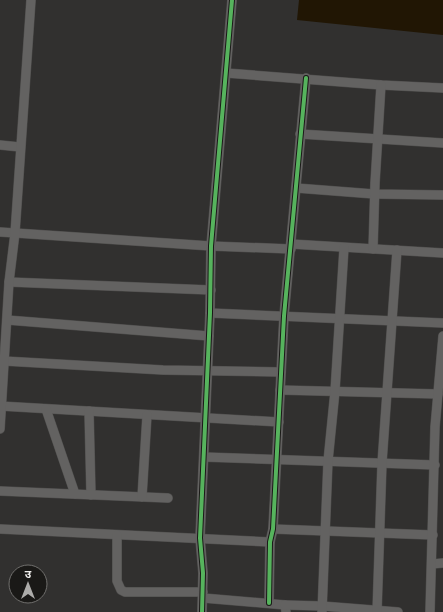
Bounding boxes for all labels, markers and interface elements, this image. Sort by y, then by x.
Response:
north arrow [8,564,48,604]
text: उ [25,567,32,582]

